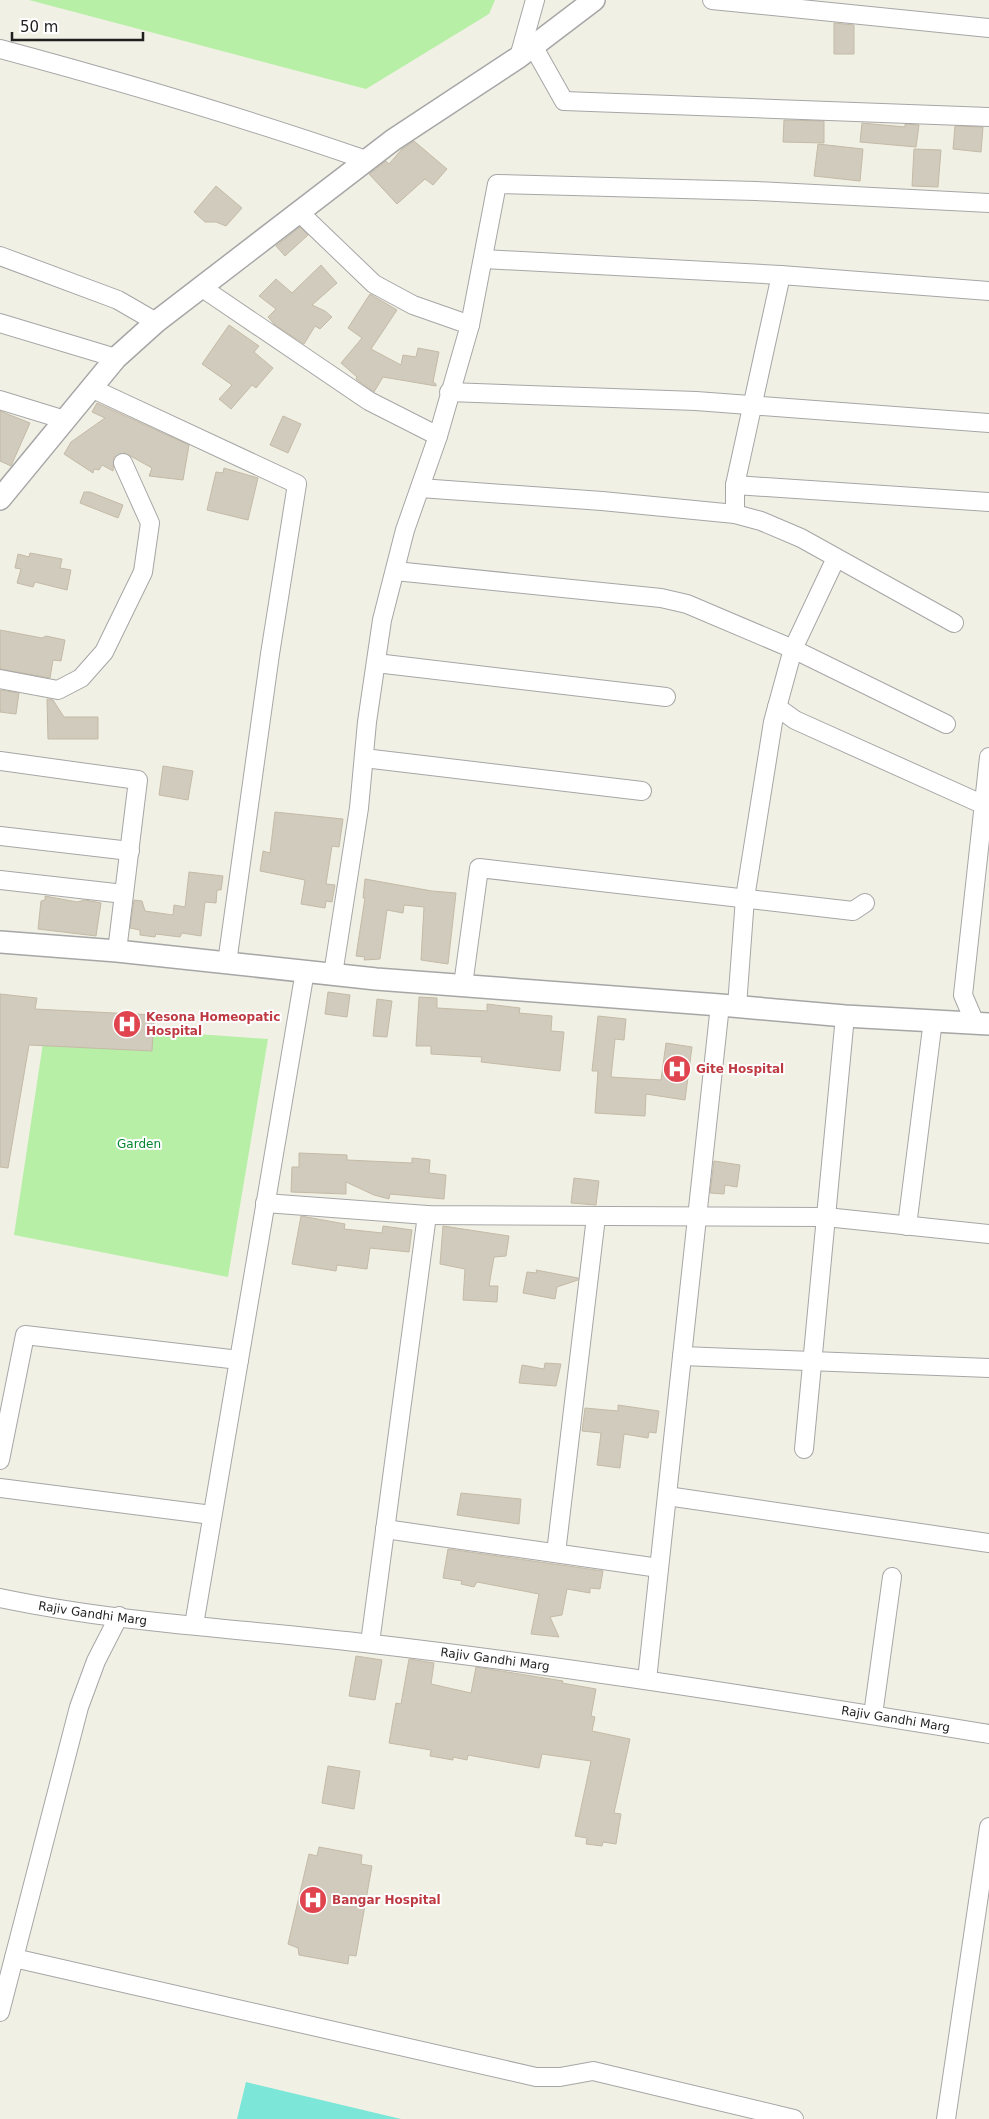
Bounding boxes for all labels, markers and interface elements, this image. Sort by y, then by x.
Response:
scale bar [12,10,144,42]
text: 50 m [20,18,58,36]
hospital icon: Kesona Homeopatic Hospital [112,1009,142,1039]
place label: Kesona Homeopatic Hospital [146,1010,280,1038]
hospital icon: Gite Hospital [662,1054,692,1084]
place label: Gite Hospital [696,1062,784,1076]
park label: Garden [117,1137,161,1151]
street label: Rajiv Gandhi Marg [37,1599,148,1628]
street label: Rajiv Gandhi Marg [440,1645,550,1673]
street label: Rajiv Gandhi Marg [840,1703,951,1735]
hospital icon: Bangar Hospital [298,1885,328,1915]
place label: Bangar Hospital [332,1893,441,1907]

